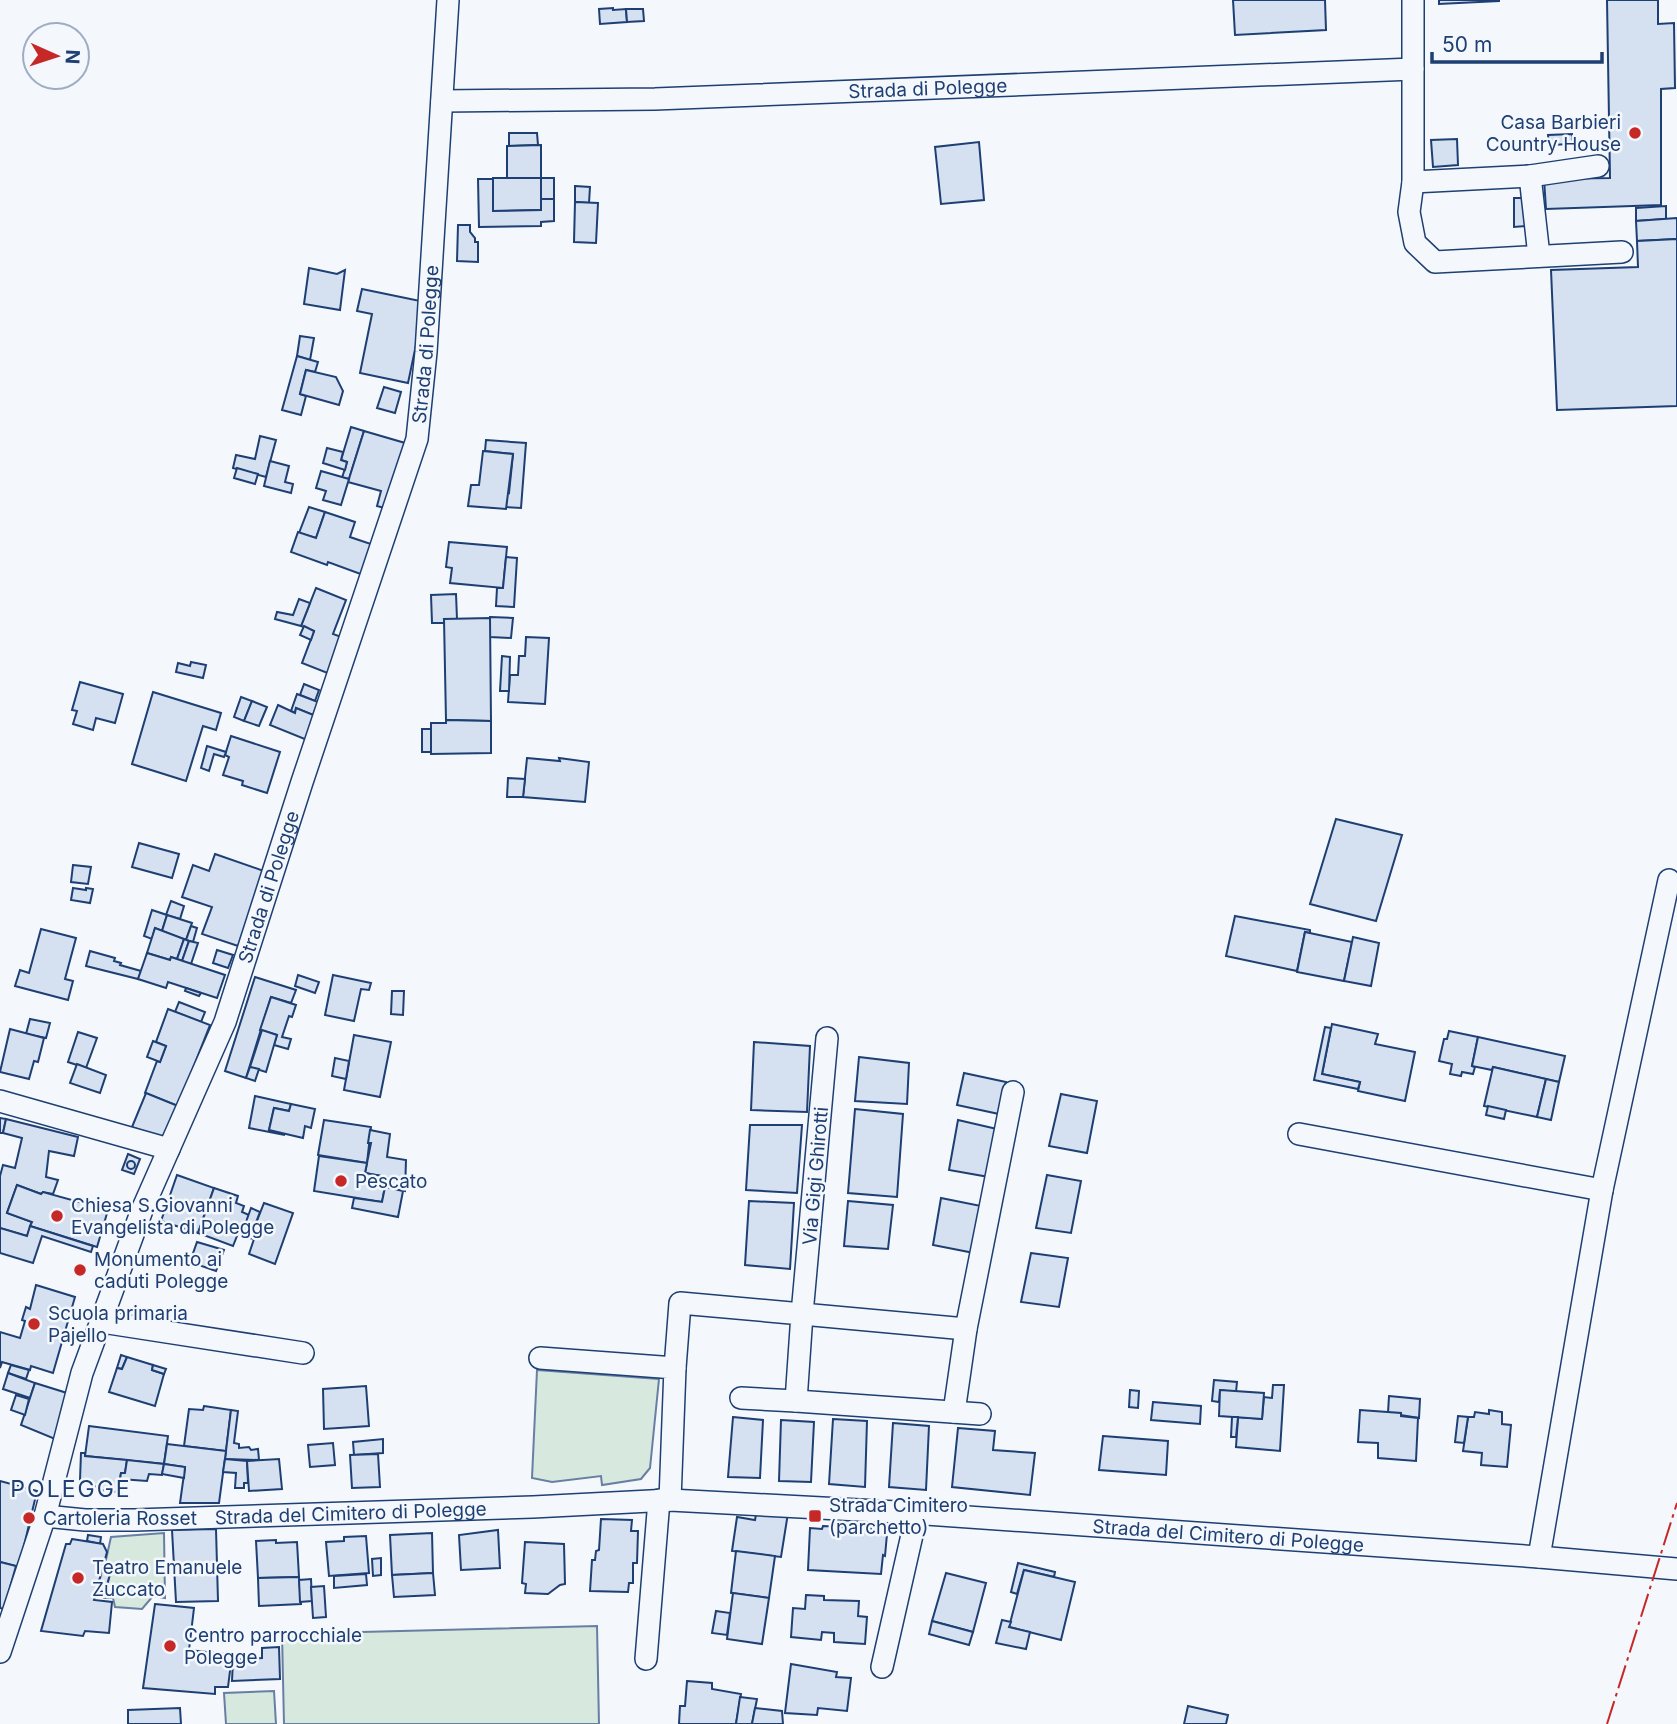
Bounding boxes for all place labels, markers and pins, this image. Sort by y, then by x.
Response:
place label: Casa Barbieri Country House [1486,111,1621,156]
marker: Casa Barbieri Country House [1627,125,1643,141]
place label: Pescato [355,1170,427,1193]
marker: Pescato [333,1173,349,1189]
place label: Chiesa S.Giovanni Evangelista di Polegge [71,1194,274,1239]
marker: Chiesa S.Giovanni Evangelista di Polegge [49,1208,65,1224]
place label: Monumento ai caduti Polegge [94,1248,228,1293]
marker: Monumento ai caduti Polegge [72,1262,88,1278]
place label: Scuola primaria Pajello [48,1302,188,1347]
marker: Scuola primaria Pajello [26,1316,42,1332]
place label: Strada Cimitero (parchetto) [829,1494,968,1539]
place label: Cartoleria Rosset [43,1507,197,1530]
marker: Strada Cimitero (parchetto) [807,1508,823,1524]
marker: Cartoleria Rosset [21,1510,37,1526]
place label: Teatro Emanuele Zuccato [92,1556,242,1601]
marker: Teatro Emanuele Zuccato [70,1570,86,1586]
place label: Centro parrocchiale Polegge [184,1624,362,1669]
marker: Centro parrocchiale Polegge [162,1638,178,1654]

